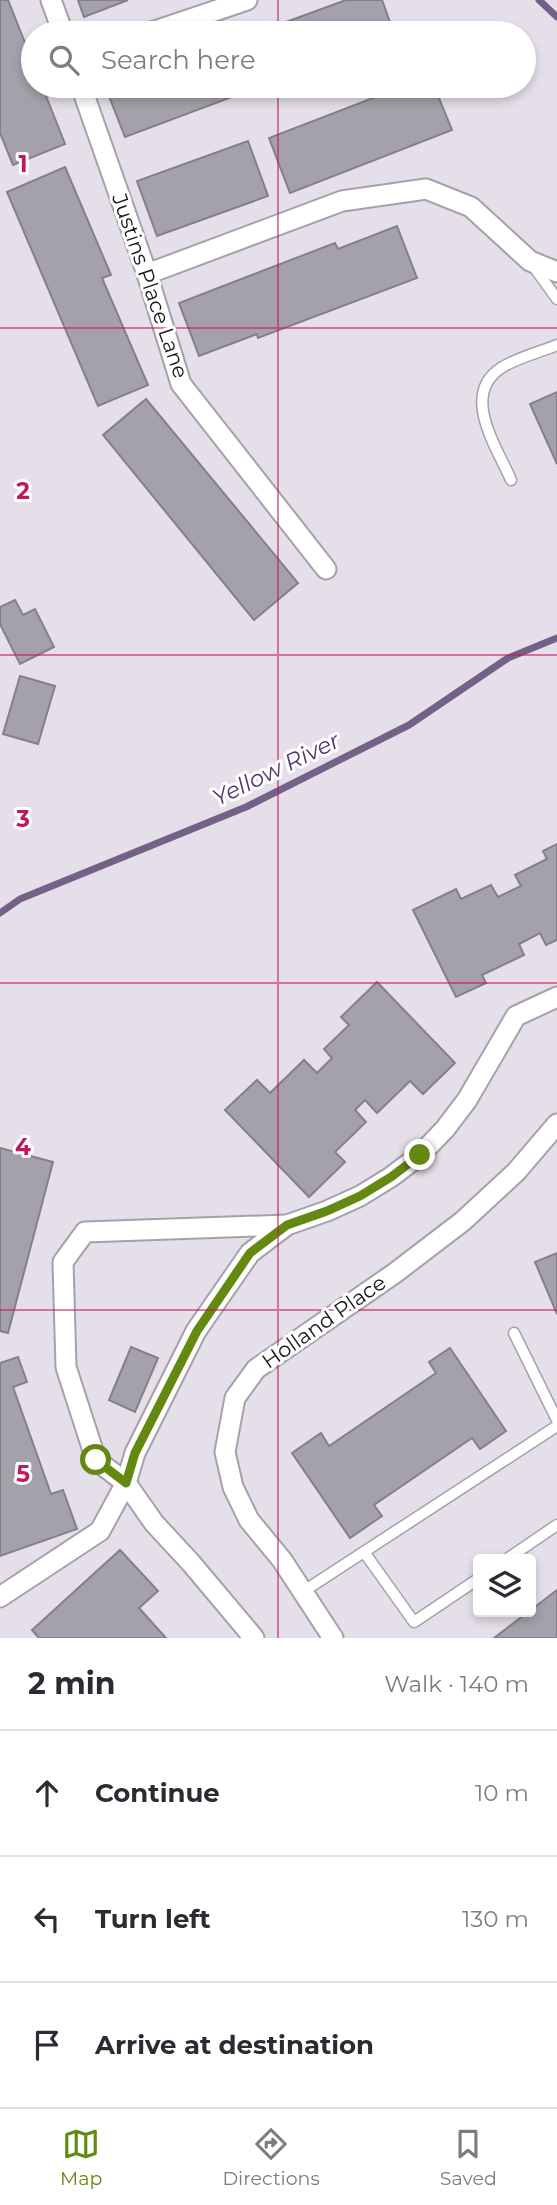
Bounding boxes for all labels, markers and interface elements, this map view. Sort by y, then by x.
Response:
search box [21,21,536,98]
icon: search [45,41,83,79]
text: Search here [101,44,256,76]
text: 1 [18,150,28,178]
street label: Justins Place Lane [107,189,194,381]
text: 2 [16,477,30,505]
water label: Yellow River [208,726,345,812]
text: 3 [15,805,30,833]
text: 4 [15,1133,31,1161]
route end [404,1139,435,1170]
street label: Holland Place [257,1270,390,1374]
route start [80,1444,111,1475]
text: 5 [16,1460,30,1488]
map controls [473,1554,536,1617]
button: layers [473,1554,536,1617]
text: 2 min [28,1665,115,1702]
text: Walk · 140 m [384,1670,529,1698]
icon: ahead [28,1774,66,1812]
text: Continue [95,1777,220,1809]
text: 10 m [475,1779,529,1807]
icon: left [28,1900,66,1938]
text: Turn left [95,1903,211,1935]
text: 130 m [462,1905,529,1933]
icon: arrive [28,2026,66,2064]
text: Arrive at destination [95,2029,374,2061]
tab: Map [60,2125,102,2190]
tab: Directions [222,2125,320,2190]
tab: Saved [440,2125,497,2190]

